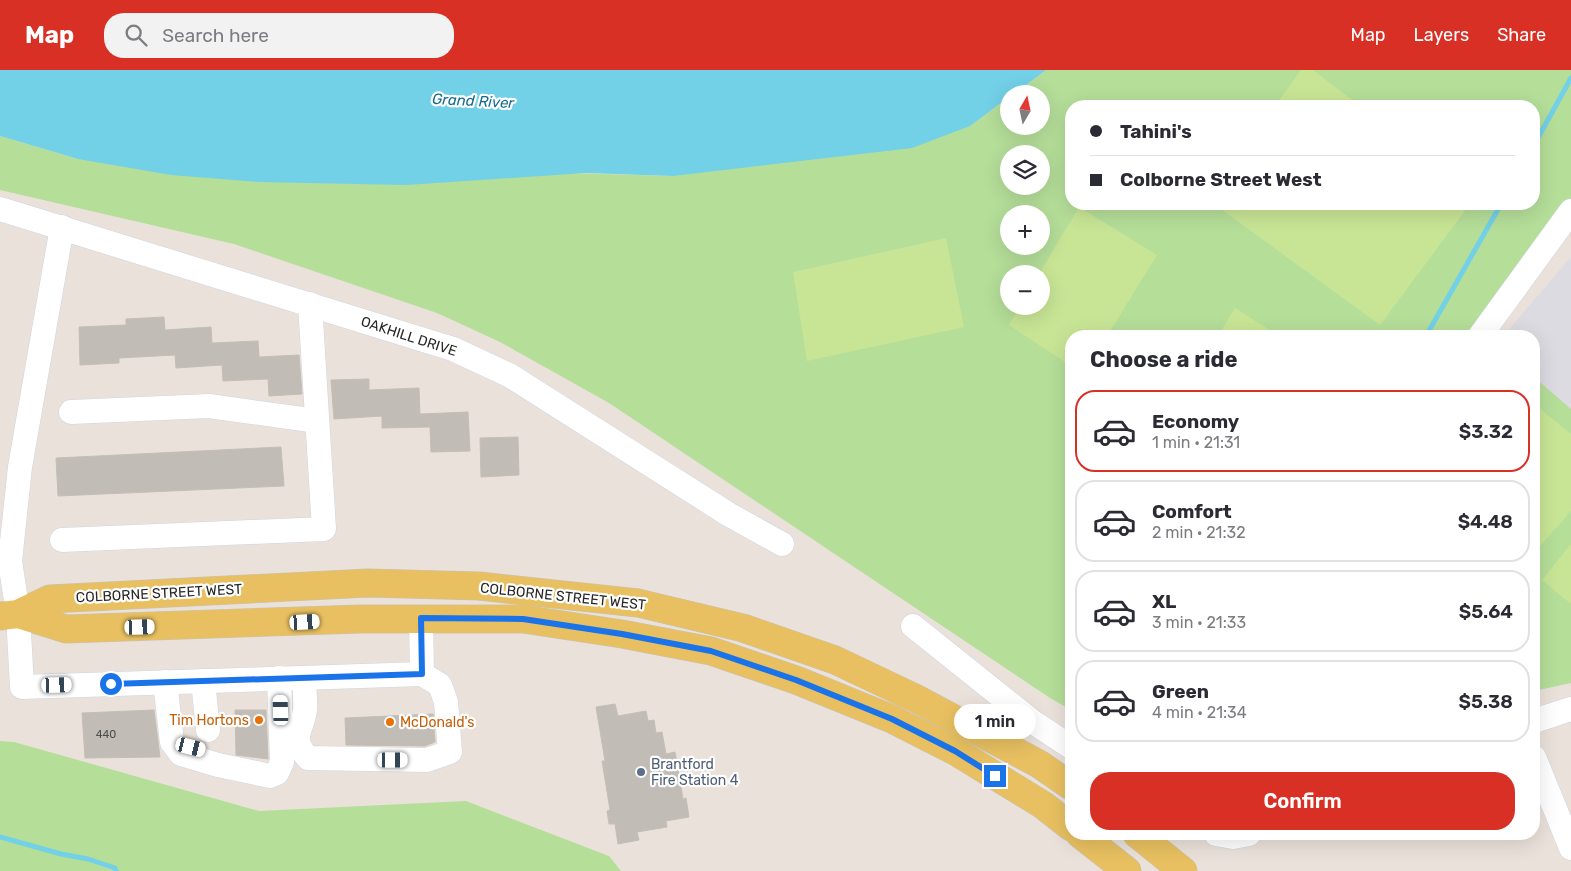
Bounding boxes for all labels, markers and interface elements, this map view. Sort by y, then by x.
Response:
search box [104,13,454,58]
text: Map [25,21,74,49]
icon: search [122,21,150,49]
text: Search here [162,24,269,47]
text: Map [1351,24,1386,46]
text: Layers [1414,24,1469,46]
text: Share [1497,24,1546,46]
north arrow [1000,85,1050,135]
map controls [1000,85,1050,315]
water label: Grand River [432,90,516,112]
text: Tahini's [1120,120,1192,143]
button: layers [1000,145,1050,195]
text: Colborne Street West [1120,168,1322,191]
button: + [1000,205,1050,255]
button: − [1000,265,1050,315]
street label: OAKHILL DRIVE [359,313,459,360]
text: Choose a ride [1090,346,1237,373]
icon: car [1092,409,1137,454]
text: Economy [1152,410,1239,433]
text: $3.32 [1459,420,1513,443]
text: 1 min · 21:31 [1152,433,1240,452]
icon: car [1092,499,1137,544]
text: Comfort [1152,500,1232,523]
text: $4.48 [1458,510,1513,533]
text: 2 min · 21:32 [1152,523,1246,542]
street label: COLBORNE STREET WEST [479,579,647,614]
street label: COLBORNE STREET WEST [75,581,243,606]
icon: car [1092,589,1137,634]
text: XL [1152,590,1176,613]
text: $5.64 [1459,600,1513,623]
text: 3 min · 21:33 [1152,613,1246,632]
car [289,614,320,630]
car [124,619,155,635]
route start [100,673,122,695]
car [41,677,72,693]
icon: car [1092,679,1137,724]
text: Green [1152,680,1209,703]
text: $5.38 [1459,690,1513,713]
car [272,695,289,725]
text: 4 min · 21:34 [1152,703,1247,722]
callout: 1 min [954,704,1036,738]
place label: Tim Hortons [169,712,249,729]
text: 1 min [975,712,1015,731]
marker: Tim Hortons [253,714,265,726]
place label: McDonald's [400,714,474,731]
marker: McDonald's [384,716,396,728]
house number: 440 [96,728,116,741]
car [174,736,207,758]
car [378,753,408,768]
place label: Brantford Fire Station 4 [651,756,739,789]
route end [984,765,1006,787]
marker: Brantford Fire Station 4 [635,766,647,778]
button: Confirm [1090,772,1515,830]

